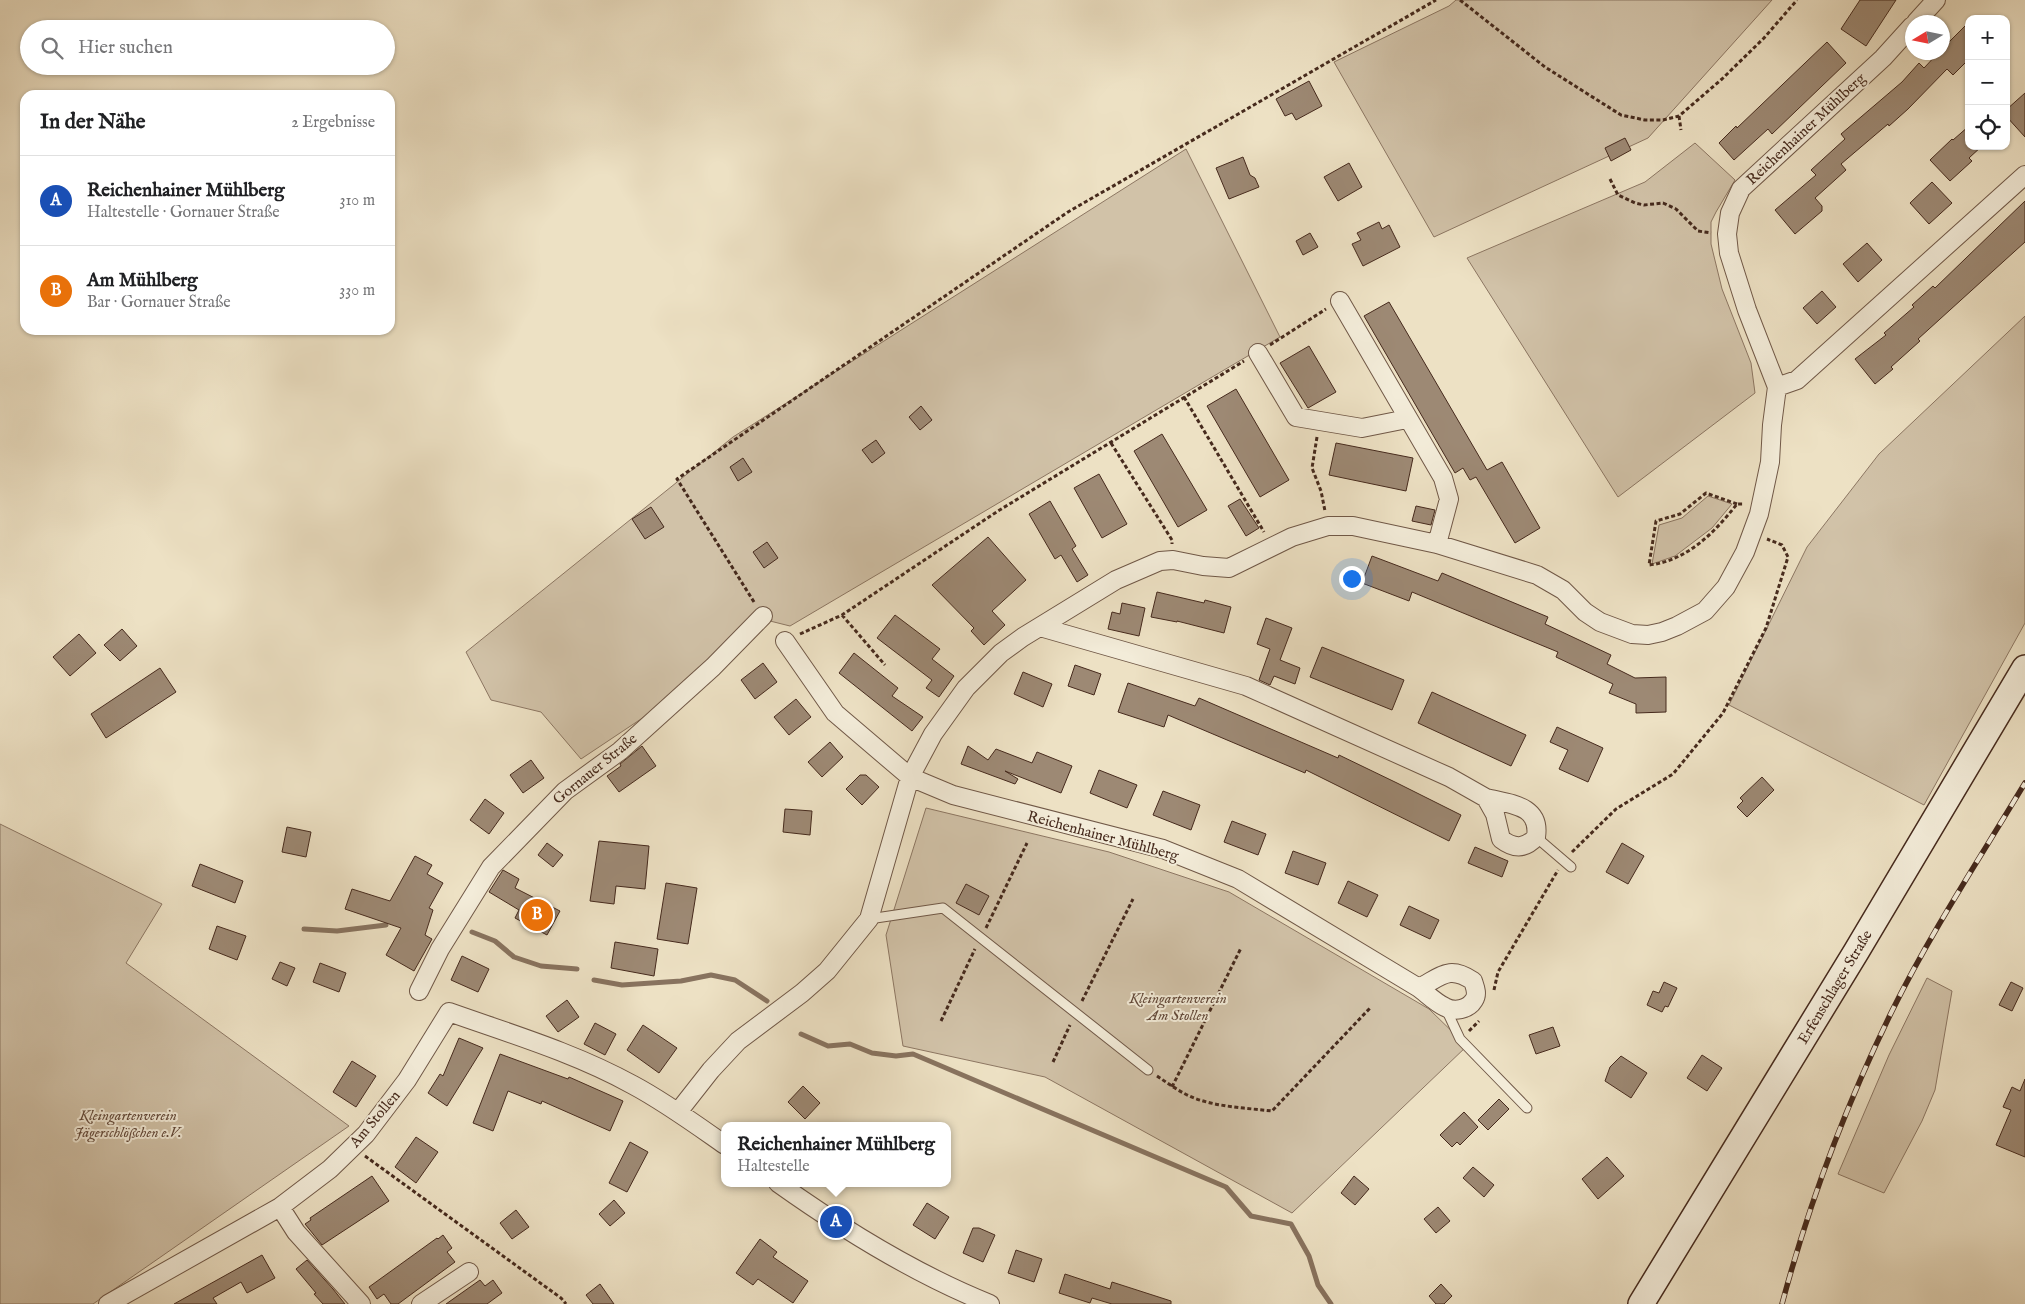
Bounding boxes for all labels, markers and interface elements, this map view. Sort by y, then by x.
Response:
north arrow [1905,15,1950,60]
map controls [1965,15,2010,150]
button: + [1965,15,2010,60]
search box [20,20,395,75]
icon: search [38,34,66,62]
text: Hier suchen [78,36,173,60]
button: − [1965,60,2010,105]
street label: Reichenhainer Mühlberg [1742,68,1870,189]
button: locate [1965,105,2010,150]
text: In der Nähe [40,109,146,136]
text: 2 Ergebnisse [291,113,375,133]
text: Reichenhainer Mühlberg [87,179,285,203]
text: A [51,191,61,211]
text: 310 m [339,191,375,211]
text: Haltestelle · Gornauer Straße [87,203,280,223]
text: Am Mühlberg [87,269,198,293]
text: B [51,281,61,301]
text: 330 m [339,281,375,301]
text: Bar · Gornauer Straße [87,293,231,313]
your location [1339,566,1365,592]
street label: Gornauer Straße [549,729,641,809]
street label: Reichenhainer Mühlberg [1025,807,1182,866]
pin: B [521,896,553,934]
street label: Erfenschlager Straße [1793,926,1877,1047]
park label: Kleingartenverein Am Stollen [1128,989,1227,1025]
street label: Am Stollen [345,1087,404,1152]
park label: Kleingartenverein Jägerschlößchen e.V. [74,1106,183,1143]
popup [721,1122,951,1187]
text: Reichenhainer Mühlberg [737,1133,935,1157]
text: Haltestelle [737,1157,810,1177]
pin: A [820,1203,852,1241]

